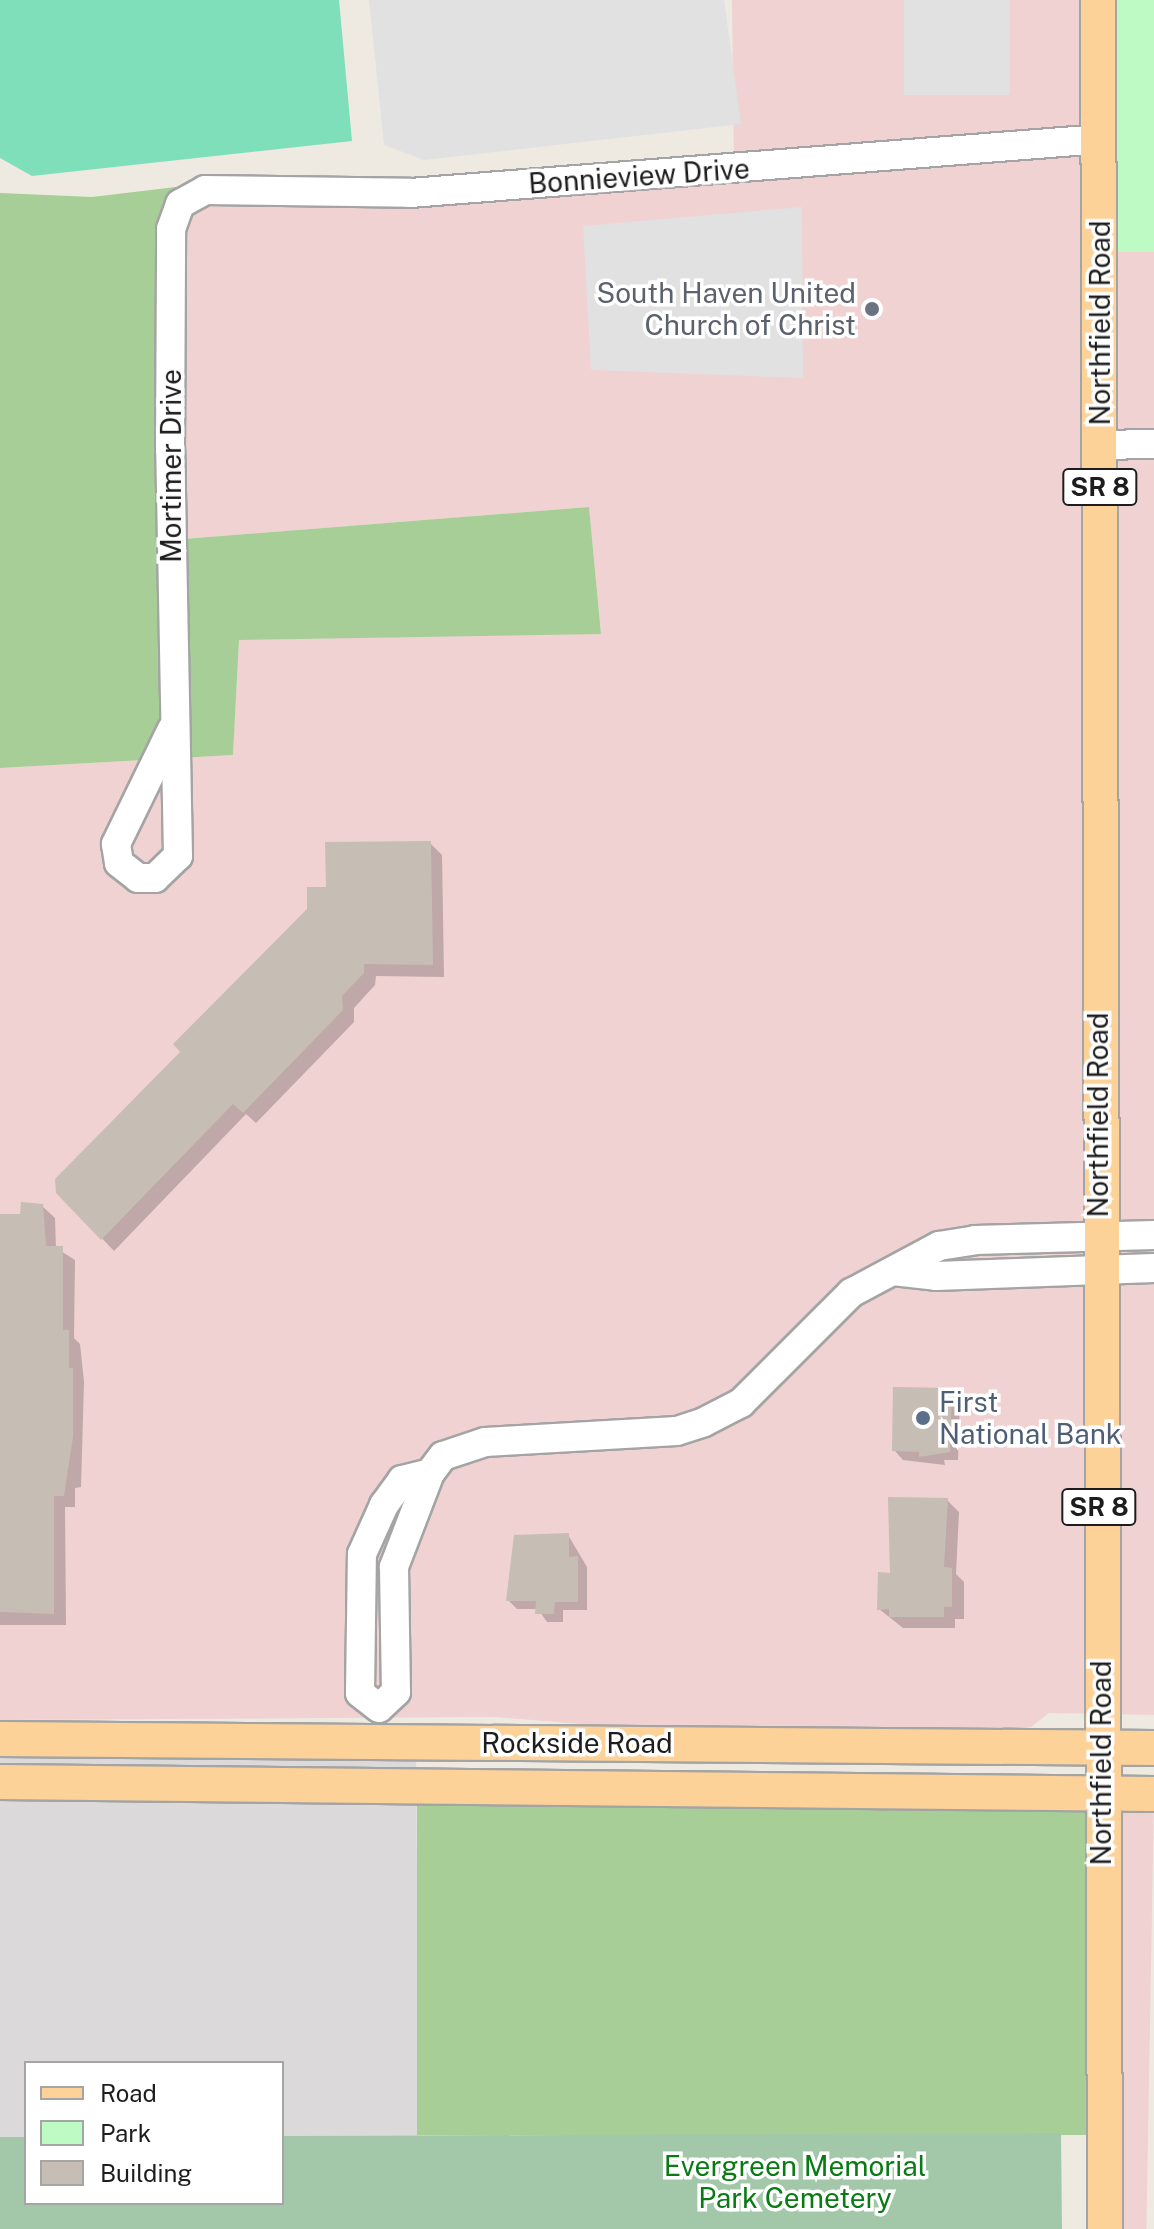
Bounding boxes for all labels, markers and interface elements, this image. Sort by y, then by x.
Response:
street label: Bonnieview Drive [527,152,751,200]
street label: Northfield Road [1083,220,1117,426]
place label: South Haven United Church of Christ [597,276,856,342]
marker: South Haven United Church of Christ [863,300,881,318]
street label: Mortimer Drive [154,369,188,563]
road number: SR 8 [1062,465,1138,509]
street label: Northfield Road [1081,1012,1115,1218]
place label: First National Bank [939,1385,1122,1451]
marker: First National Bank [914,1409,932,1427]
road number: SR 8 [1061,1485,1137,1529]
street label: Northfield Road [1084,1660,1118,1866]
street label: Rockside Road [481,1726,673,1760]
legend [24,2061,284,2205]
text: Road [100,2079,157,2107]
text: Park [100,2119,151,2147]
park label: Evergreen Memorial Park Cemetery [664,2149,926,2215]
text: Building [100,2159,192,2187]

